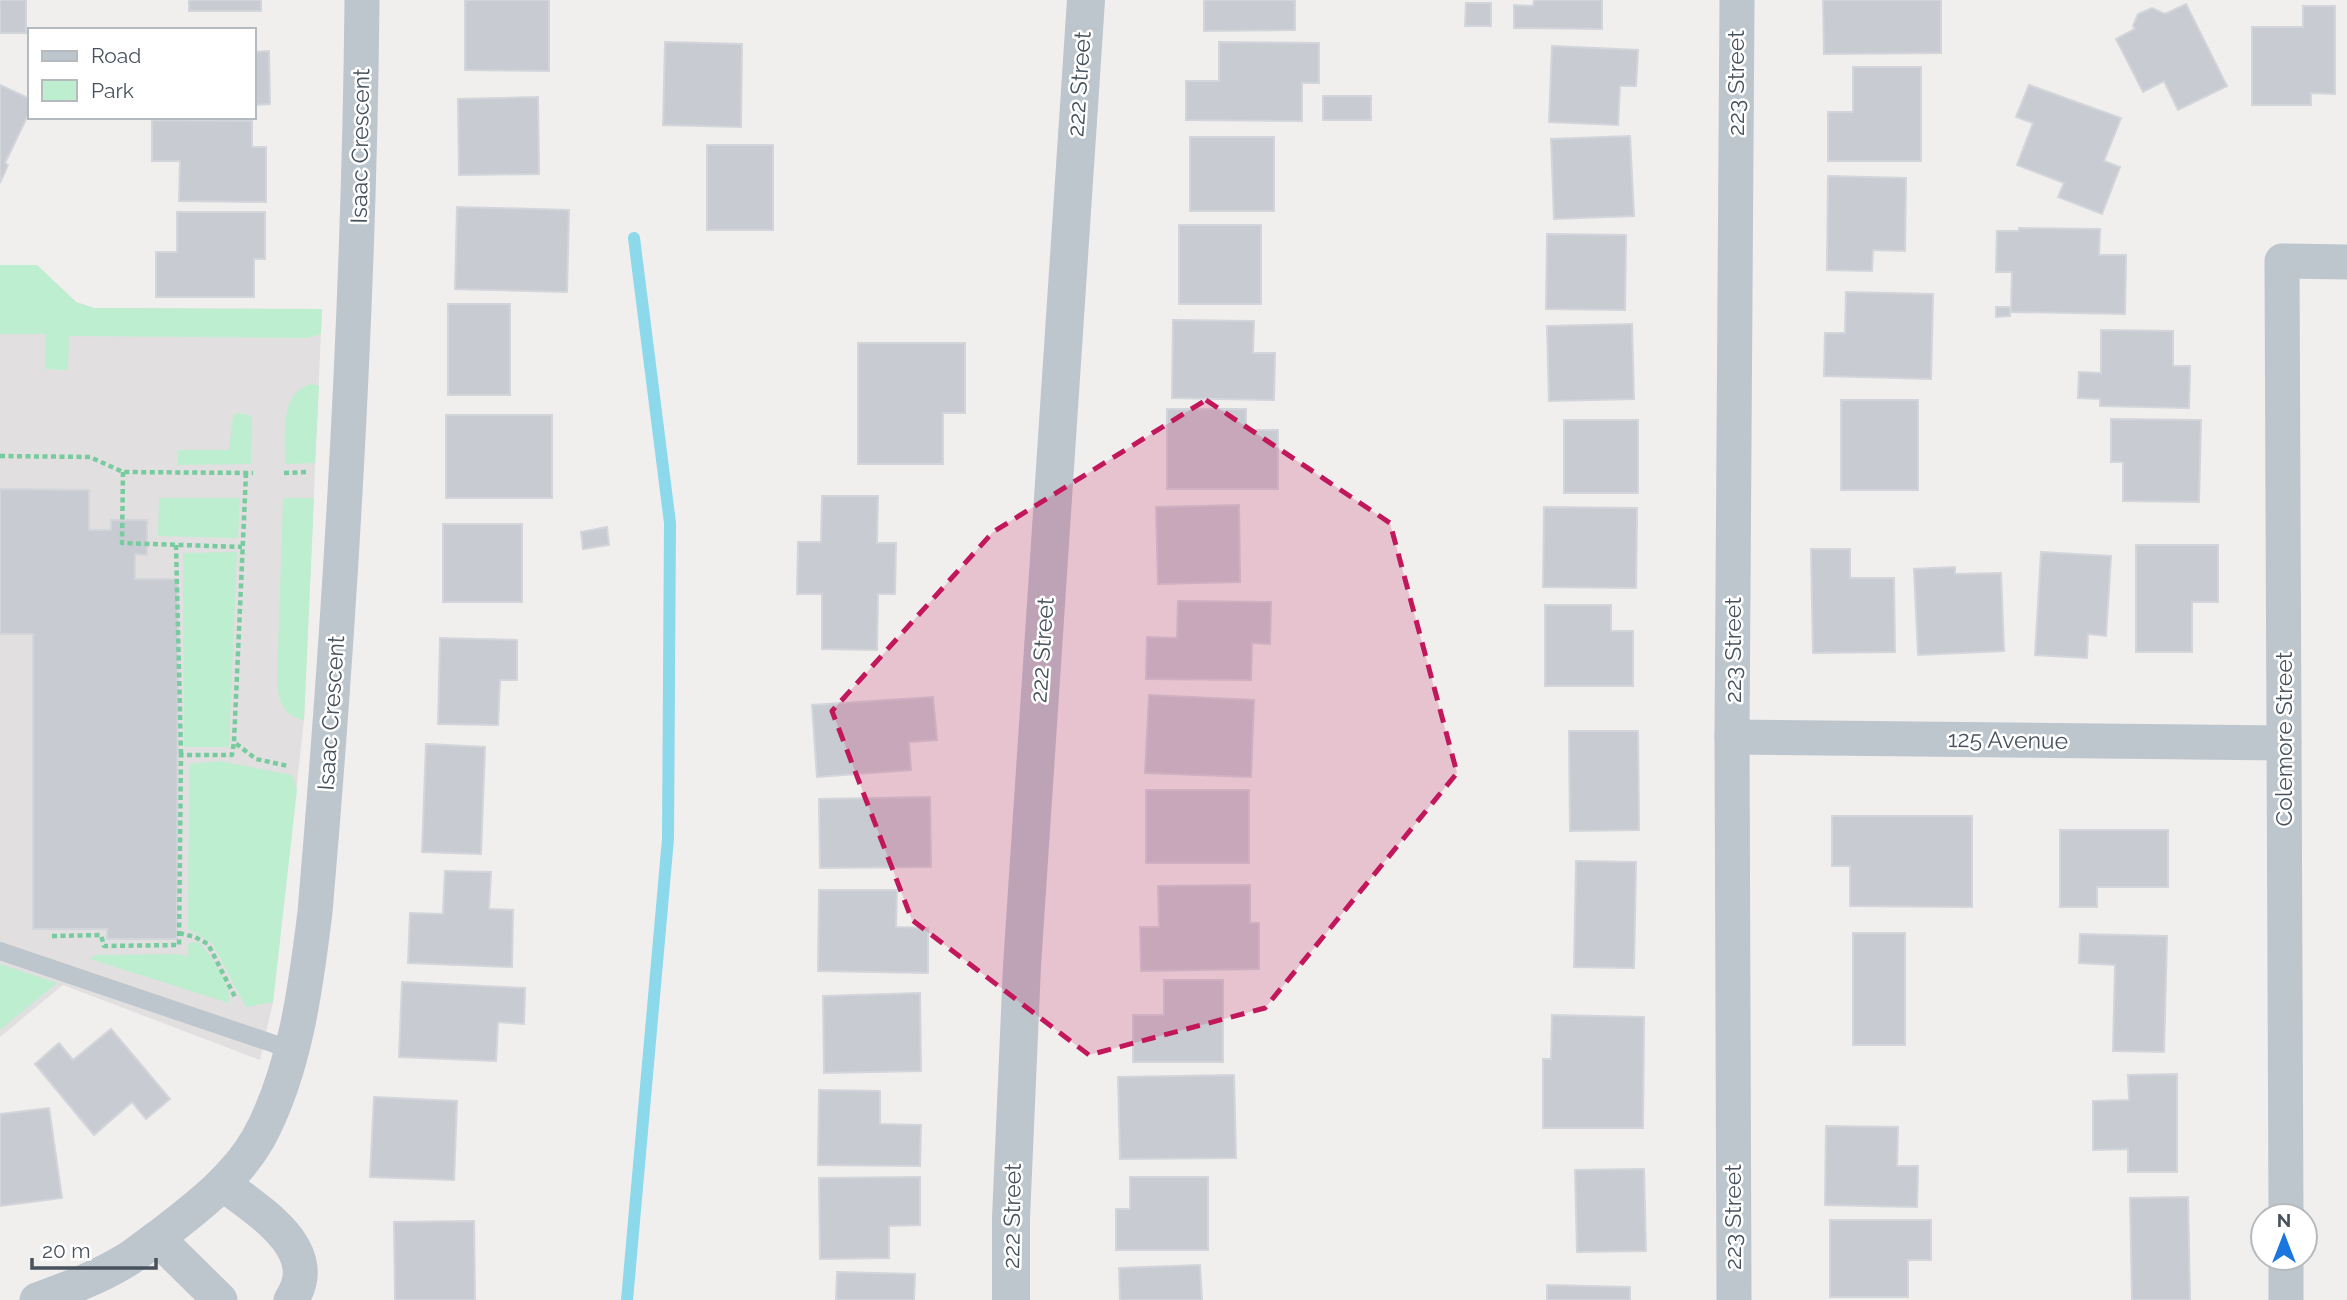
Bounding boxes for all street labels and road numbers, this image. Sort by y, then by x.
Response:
street label: 222 Street [1061,30,1096,138]
street label: 223 Street [1722,30,1749,136]
street label: Isaac Crescent [345,68,374,224]
street label: 222 Street [1024,596,1059,704]
street label: 223 Street [1719,597,1746,703]
street label: Isaac Crescent [312,634,349,791]
street label: Colemore Street [2270,651,2297,826]
street label: 125 Avenue [1948,725,2068,754]
street label: 222 Street [997,1163,1026,1269]
street label: 223 Street [1719,1164,1746,1270]

